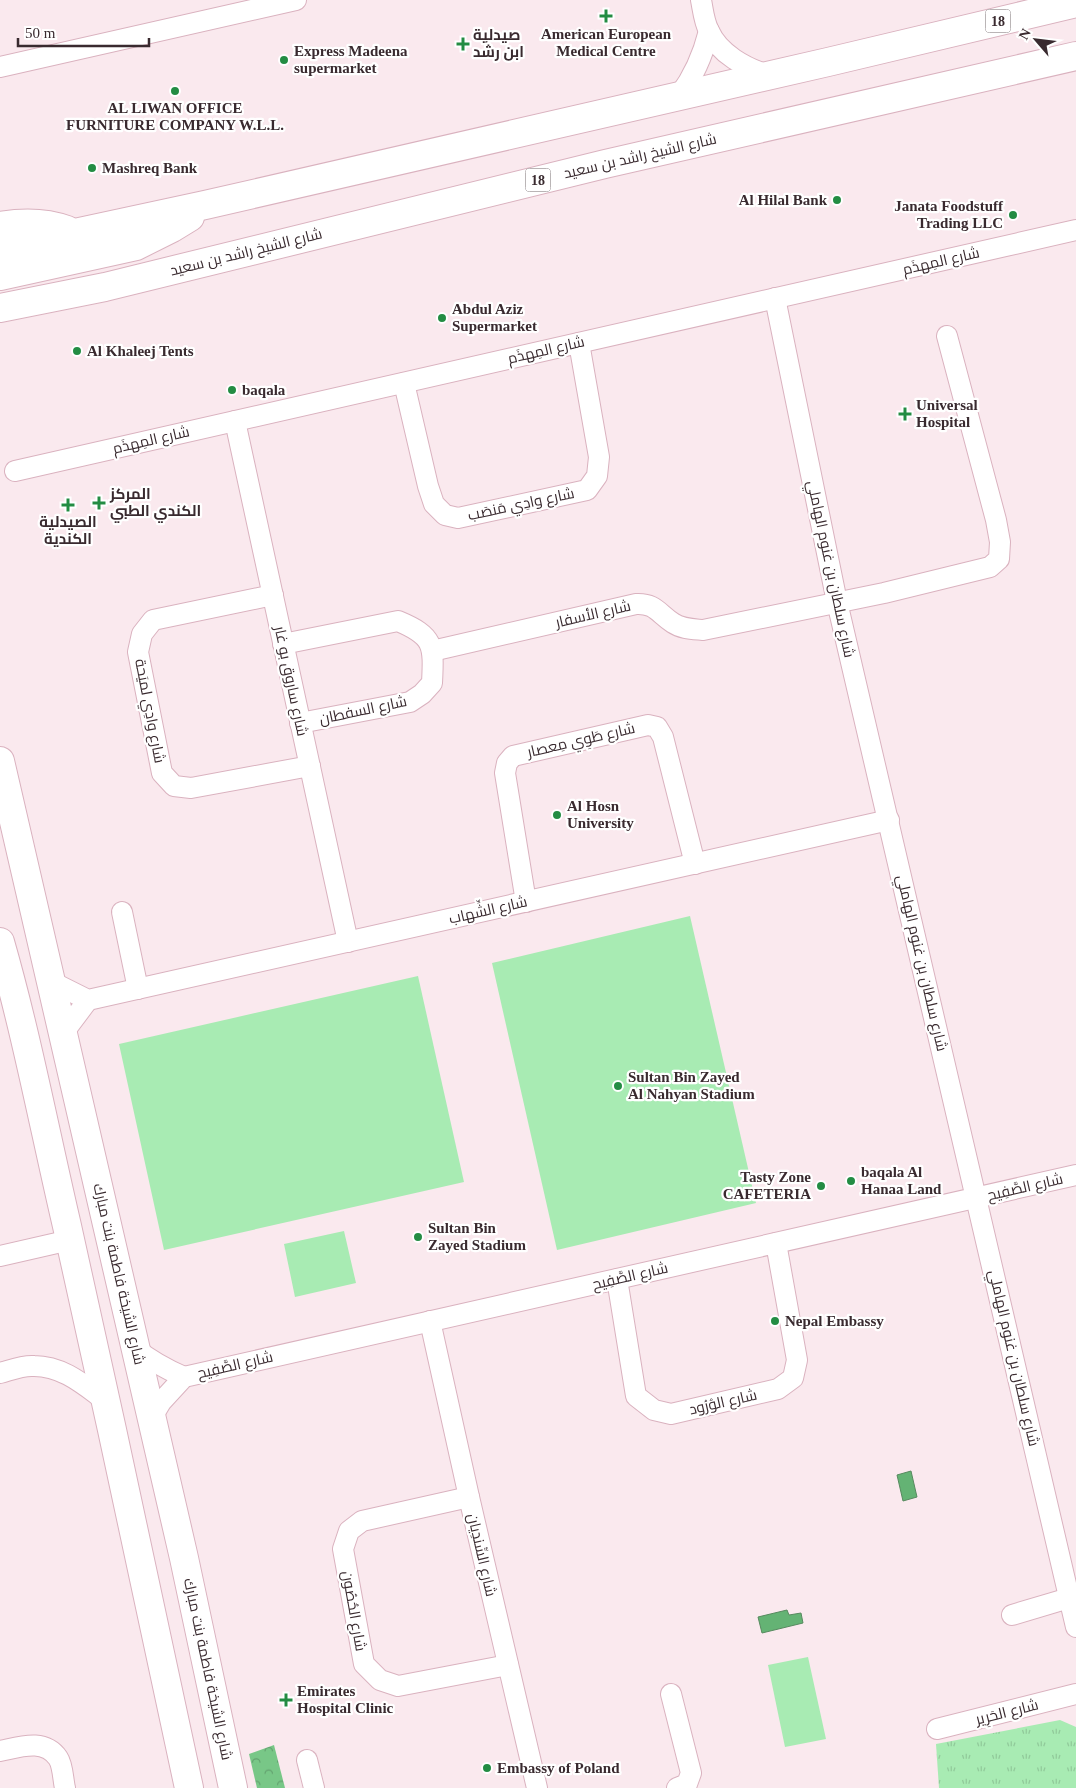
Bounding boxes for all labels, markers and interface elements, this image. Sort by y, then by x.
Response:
marker: American European Medical Centre [599,9,613,23]
road number: 18 [986,10,1010,32]
scale bar [18,15,149,47]
north arrow [1011,15,1061,65]
text: 50 m [25,25,56,41]
place label: American European Medical Centre [541,26,672,59]
text: N [1016,26,1034,42]
place label: صيدلية ابن رشد [473,27,524,61]
marker: صيدلية ابن رشد [457,38,469,50]
place label: Express Madeena supermarket [294,43,408,76]
marker: Express Madeena supermarket [278,54,290,66]
marker: AL LIWAN OFFICE FURNITURE COMPANY W.L.L. [169,85,181,97]
place label: AL LIWAN OFFICE FURNITURE COMPANY W.L.L. [66,100,284,133]
street label: شارع الشيخ راشد بن سعيد [562,131,719,184]
place label: Mashreq Bank [102,160,198,176]
marker: Mashreq Bank [86,162,98,174]
road number: 18 [526,168,550,192]
place label: Al Hilal Bank [739,192,828,208]
marker: Al Hilal Bank [831,194,843,206]
place label: Janata Foodstuff Trading LLC [894,198,1004,231]
marker: Janata Foodstuff Trading LLC [1007,209,1019,221]
street label: شارع الشيخ راشد بن سعيد [168,225,324,282]
street label: شارع المِهذَم [901,244,982,281]
place label: Abdul Aziz Supermarket [452,301,537,334]
marker: Abdul Aziz Supermarket [436,312,448,324]
street label: شارع المِهذَم [506,333,587,370]
place label: Al Khaleej Tents [87,343,194,359]
marker: Al Khaleej Tents [71,345,83,357]
place label: baqala [242,382,286,398]
marker: baqala [226,384,238,396]
place label: Universal Hospital [916,397,978,430]
marker: Universal Hospital [898,407,912,421]
street label: شارع المِهذَم [111,423,192,460]
street label: شارع سلطان بن غنوم الهاملي [801,479,858,660]
street label: شارع وادِي مَنصَب [466,485,577,527]
place label: المركز الكندي الطبي [109,486,201,523]
marker: المركز الكندي الطبي [92,496,106,510]
marker: الصيدلية الكندية [62,499,74,511]
place label: الصيدلية الكندية [39,514,97,547]
street label: شارع الأسفار [553,598,633,634]
street label: شارع ساروق بو غار [268,624,310,738]
street label: شارع وادِي لميَحة [128,658,168,765]
street label: شارع السفطان [318,693,409,730]
street label: شارع طَوِي مِعصار [525,720,637,764]
place label: Al Hosn University [567,798,634,831]
marker: Al Hosn University [551,809,563,821]
street label: شارع سلطان بن غنوم الهاملي [890,873,950,1054]
street label: شارع الشِّهاب [446,889,529,930]
place label: Sultan Bin Zayed Al Nahyan Stadium [628,1069,755,1102]
marker: Sultan Bin Zayed Al Nahyan Stadium [612,1080,624,1092]
place label: baqala Al Hanaa Land [861,1164,942,1197]
place label: Tasty Zone CAFETERIA [723,1169,811,1202]
street label: شارع الصَّفِيح [986,1171,1065,1206]
marker: baqala Al Hanaa Land [845,1175,857,1187]
marker: Tasty Zone CAFETERIA [815,1180,827,1192]
street label: شارع الشيخة فاطمة بنت مبارك [87,1182,148,1367]
place label: Sultan Bin Zayed Stadium [428,1220,526,1253]
marker: Sultan Bin Zayed Stadium [412,1231,424,1243]
street label: شارع الصَّفِيح [591,1260,670,1295]
street label: شارع سلطان بن غنوم الهاملي [982,1268,1042,1449]
place label: Nepal Embassy [785,1313,884,1329]
marker: Nepal Embassy [769,1315,781,1327]
street label: شارع الصَّفِيح [196,1349,275,1384]
street label: شارع الوُرُود [688,1386,759,1420]
street label: شارع السِّندِيان [462,1512,499,1599]
street label: شارع الحُصُون [336,1569,369,1653]
street label: شارع الشيخة فاطمة بنت مبارك [178,1577,235,1762]
place label: Emirates Hospital Clinic [297,1683,394,1716]
marker: Emirates Hospital Clinic [279,1693,293,1707]
street label: شارع الحَرِير [973,1696,1041,1731]
place label: Embassy of Poland [497,1760,620,1776]
marker: Embassy of Poland [481,1762,493,1774]

